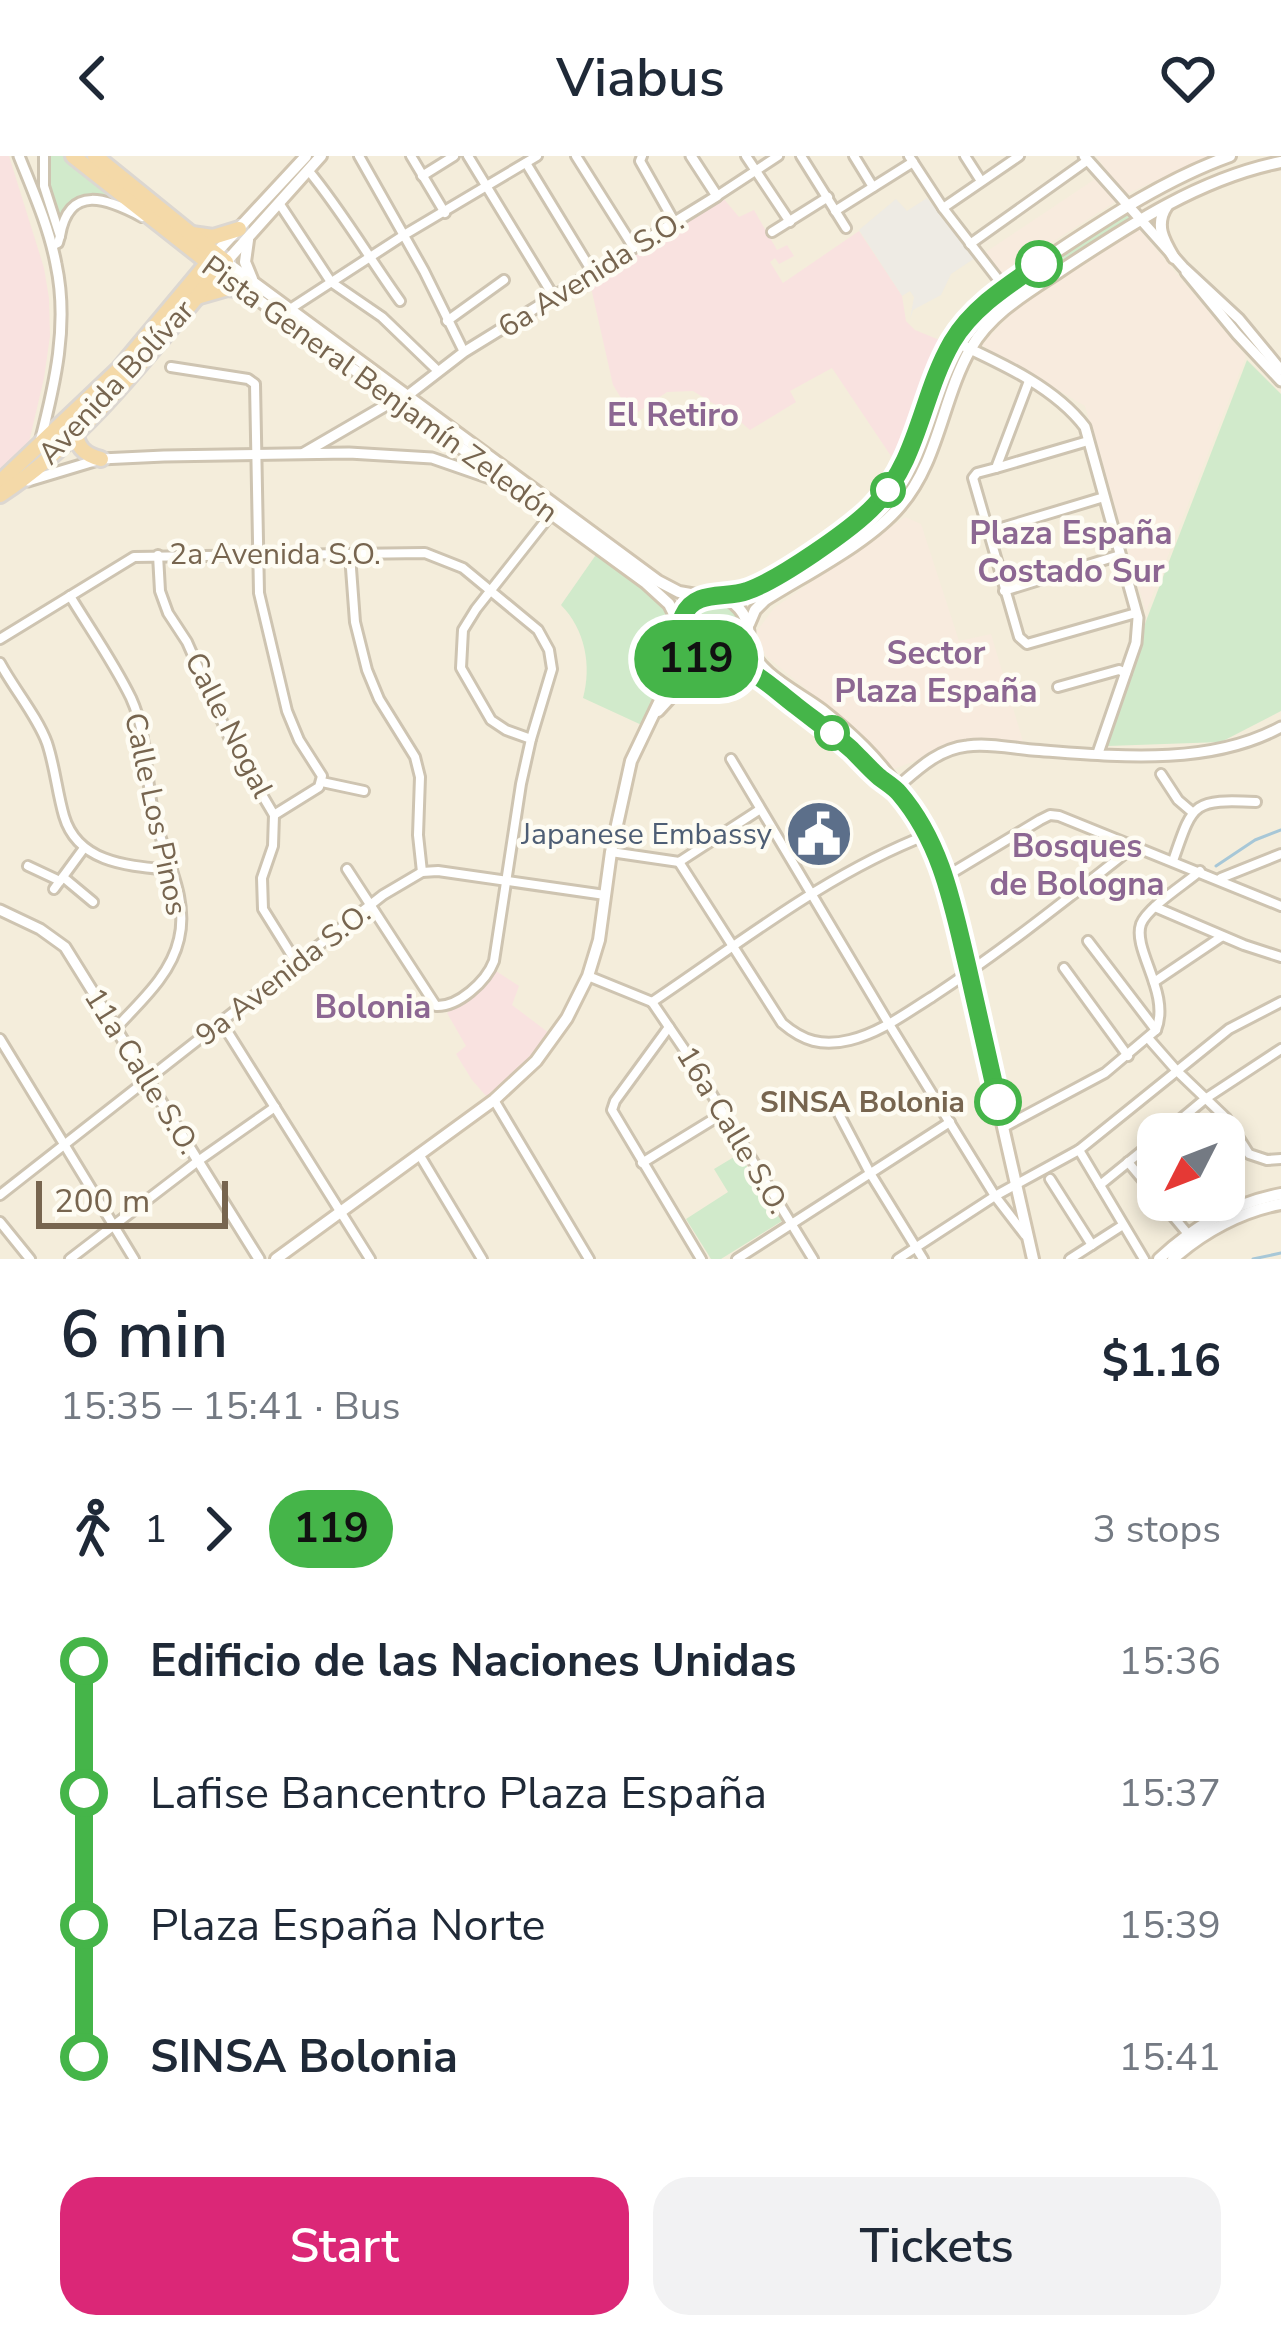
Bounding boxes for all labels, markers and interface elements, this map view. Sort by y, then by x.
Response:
text: Viabus [556,41,725,115]
icon: back [60,45,126,111]
icon: heart [1155,45,1221,111]
street label: 6a Avenida S.O. [491,201,692,348]
unlabelled marker [1017,242,1061,286]
street label: Pista General Benjamín Zeledón [193,246,566,533]
street label: Avenida Bolívar [29,291,204,474]
district label: El Retiro [607,393,739,438]
unlabelled marker [872,474,904,506]
district label: Plaza España Costado Sur [969,511,1173,594]
street label: 2a Avenida S.O. [169,534,381,575]
line badge: 119 [627,620,765,698]
text: 119 [658,630,734,687]
district label: Sector Plaza España [834,631,1038,714]
street label: Calle Nogal [174,645,283,805]
street label: Calle Los Pinos [114,709,197,919]
unlabelled marker [816,717,848,749]
public building icon: Japanese Embassy [784,799,854,869]
place label: Japanese Embassy [520,814,773,855]
district label: Bosques de Bologna [990,824,1164,907]
street label: 9a Avenida S.O. [187,893,379,1056]
street label: 11a Calle S.O. [74,980,209,1162]
district label: Bolonia [315,985,431,1030]
street label: 16a Calle S.O. [666,1039,799,1222]
marker: SINSA Bolonia [976,1080,1020,1124]
place label: SINSA Bolonia [760,1082,965,1123]
north arrow [1137,1113,1245,1221]
map controls [1137,1113,1245,1221]
scale bar [36,1175,228,1228]
text: 200 m [54,1179,150,1224]
text: 6 min [60,1290,228,1380]
text: $1.16 [1102,1331,1221,1392]
text: 15:35 – 15:41 · Bus [60,1380,400,1433]
icon: walk [60,1496,126,1562]
icon: forward [185,1496,251,1562]
text: 119 [293,1500,369,1557]
text: 1 [144,1503,167,1556]
text: 3 stops [1092,1503,1221,1556]
text: Edificio de las Naciones Unidas [150,1631,796,1692]
text: 15:36 [1119,1635,1221,1688]
text: Lafise Bancentro Plaza España [150,1763,767,1824]
text: 15:37 [1119,1767,1221,1820]
text: Plaza España Norte [150,1895,545,1956]
text: 15:39 [1119,1899,1221,1952]
text: SINSA Bolonia [150,2027,458,2088]
text: 15:41 [1119,2031,1221,2084]
button: Start [60,2177,629,2315]
button: Tickets [653,2177,1221,2315]

